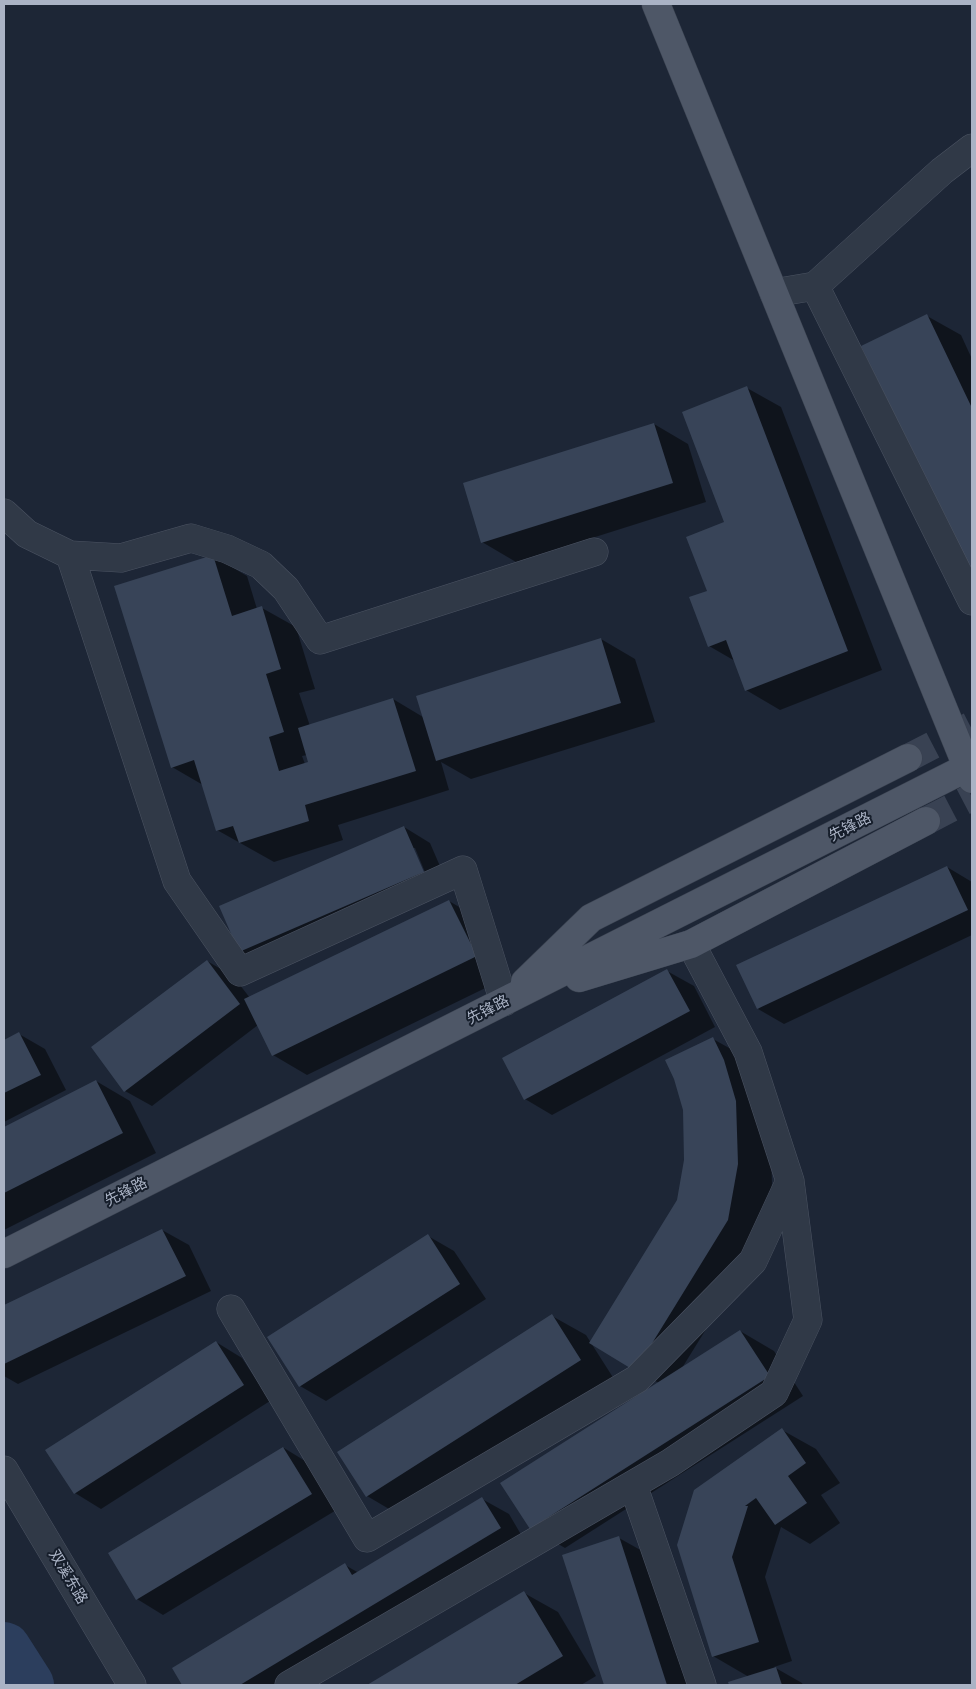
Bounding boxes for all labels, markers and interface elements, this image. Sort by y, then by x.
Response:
street label: 先锋路 [826,809,874,845]
street label: 先锋路 [464,992,512,1028]
street label: 先锋路 [102,1174,150,1210]
street label: 双溪东路 [45,1547,91,1607]

